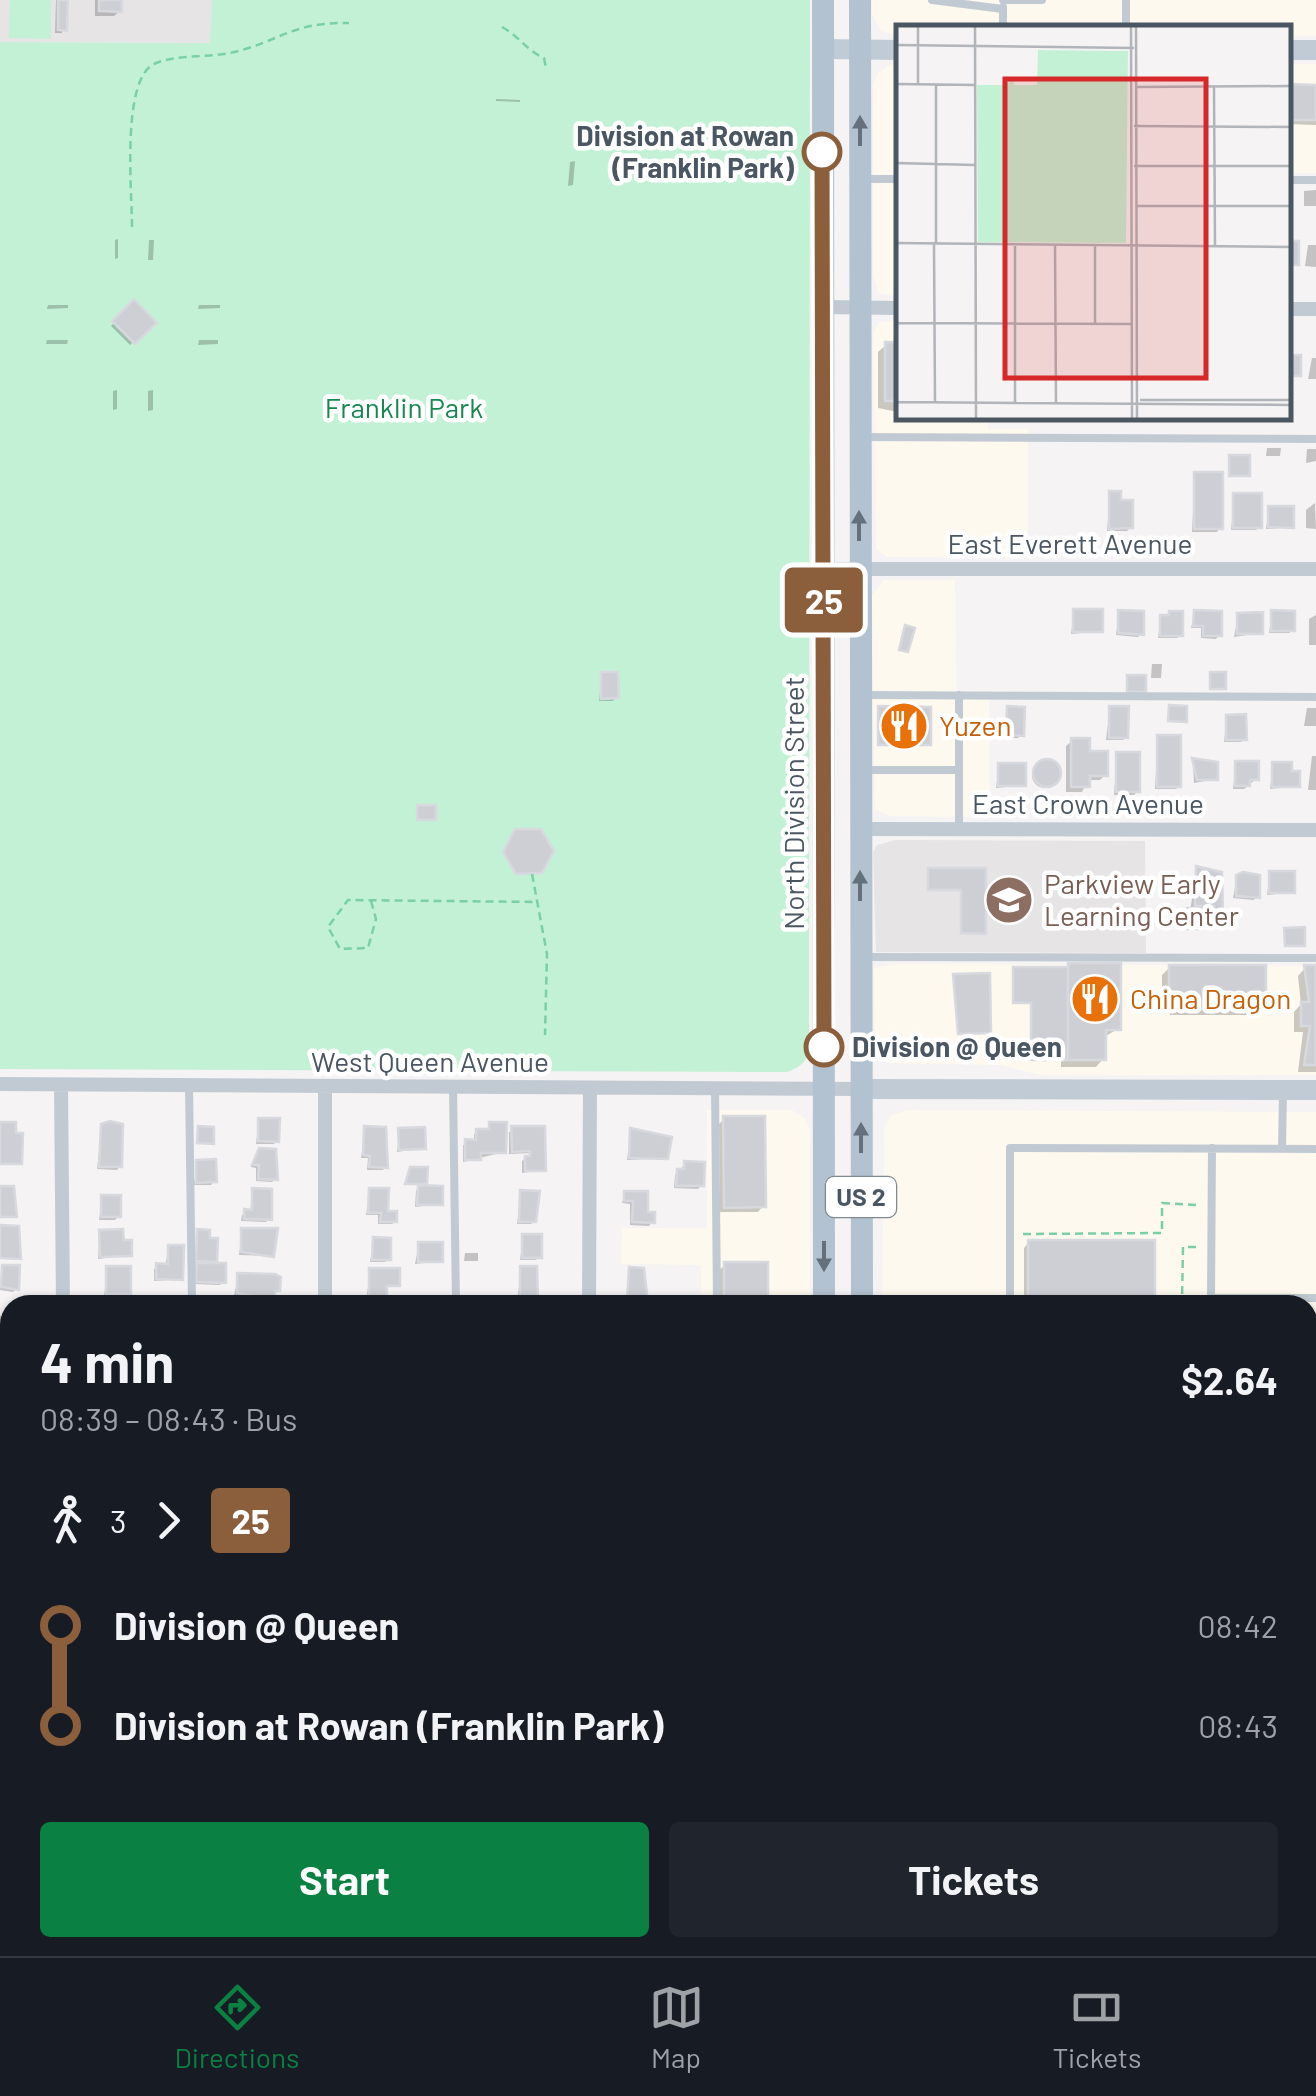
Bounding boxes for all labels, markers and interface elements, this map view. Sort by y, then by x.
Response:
inset map [896,25,1291,420]
one-way arrow [852,115,868,147]
place label: Division at Rowan (Franklin Park) [576,118,794,184]
marker: Division at Rowan (Franklin Park) [803,133,841,171]
park label: Franklin Park [325,390,483,424]
one-way arrow [851,510,867,542]
street label: East Everett Avenue [948,526,1192,560]
line badge: 25 [779,568,869,632]
text: 25 [805,579,843,621]
street label: North Division Street [776,676,810,930]
restaurant icon: Yuzen [878,700,930,752]
place label: Yuzen [939,708,1012,742]
street label: East Crown Avenue [972,786,1204,820]
place label: Parkview Early Learning Center [1044,866,1239,932]
one-way arrow [852,870,868,902]
school or university icon: Parkview Early Learning Center [983,874,1035,926]
restaurant icon: China Dragon [1069,973,1121,1025]
place label: China Dragon [1130,981,1291,1015]
marker: Division @ Queen [805,1028,843,1066]
place label: Division @ Queen [852,1029,1062,1063]
street label: West Queen Avenue [311,1044,549,1078]
one-way arrow [853,1121,869,1153]
road number: US 2 [826,1177,896,1217]
one-way arrow [816,1241,832,1273]
text: 4 min [40,1328,174,1394]
text: $2.64 [1181,1357,1278,1403]
text: 08:39 – 08:43 · Bus [40,1399,297,1437]
icon: walk [40,1493,95,1548]
icon: forward [141,1493,196,1548]
text: 25 [231,1499,270,1541]
text: 3 [110,1501,126,1539]
text: Division @ Queen [114,1602,399,1648]
text: 08:42 [1198,1606,1278,1644]
text: Division at Rowan (Franklin Park) [114,1702,664,1748]
text: 08:43 [1198,1706,1278,1744]
button: Start [40,1822,649,1937]
button: Tickets [669,1822,1278,1937]
tab: Directions [174,1980,300,2074]
tab: Map [649,1980,704,2074]
tab: Tickets [1052,1980,1142,2074]

